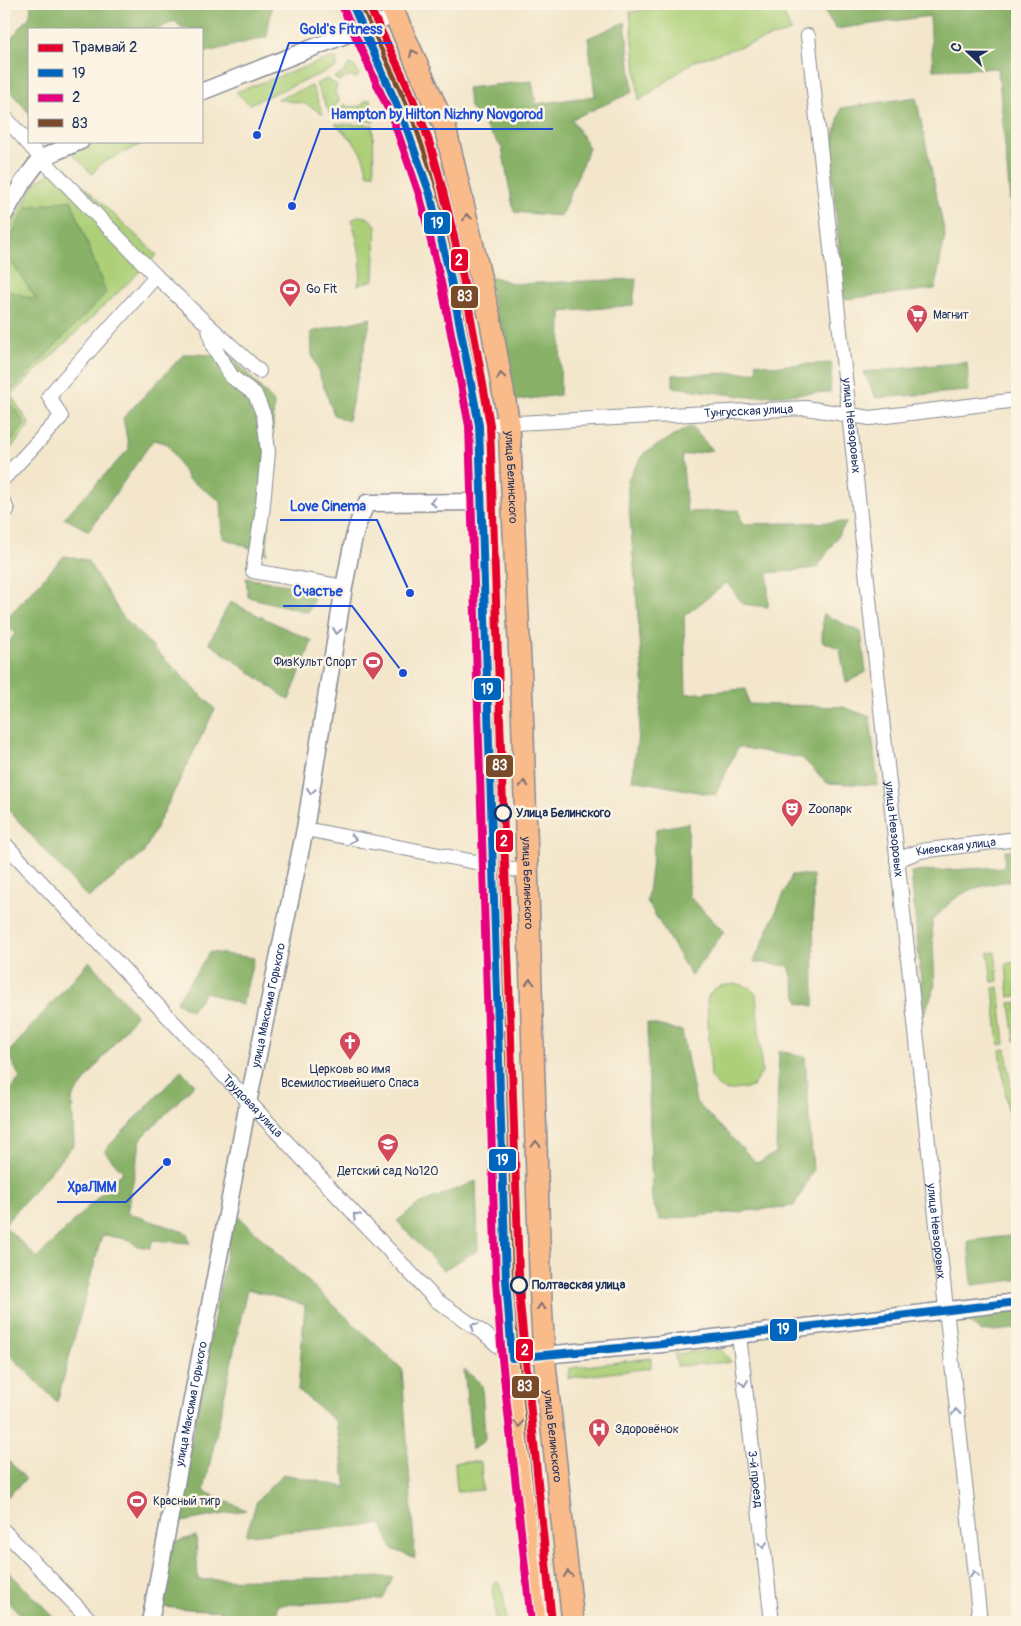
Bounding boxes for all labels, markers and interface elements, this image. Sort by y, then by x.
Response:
callout: Gold's Fitness [289,14,392,43]
text: Gold's Fitness [300,21,383,38]
legend [28,28,202,142]
north arrow [944,28,994,78]
text: Трамвай 2 [72,38,137,57]
text: С [947,40,966,55]
one-way arrow [409,49,419,58]
text: 19 [72,64,86,83]
text: 2 [72,88,80,107]
callout: Hampton by Hilton Nizhny Novgorod [320,100,553,129]
text: Hampton by Hilton Nizhny Novgorod [331,106,543,123]
text: 83 [72,114,88,133]
line badge: 19 [423,211,451,235]
one-way arrow [462,213,473,222]
text: 19 [431,215,443,232]
line badge: 2 [450,248,469,272]
text: 2 [455,252,463,269]
sports icon: Go Fit [278,277,302,308]
place label: Go Fit [306,282,337,297]
line badge: 83 [450,285,479,309]
text: 83 [458,288,473,305]
supermarket icon: Магнит [905,303,929,334]
place label: Магнит [933,308,969,323]
one-way arrow [496,372,506,381]
street label: улица Невзоровых [839,376,864,474]
street label: Тунгусская улица [704,401,794,421]
street label: улица Белинского [502,430,521,524]
callout: Love Cinema [280,491,377,520]
one-way arrow [428,497,436,507]
text: Love Cinema [290,498,367,515]
callout: Счастье [283,577,352,606]
text: Счастье [293,583,344,600]
one-way arrow [333,626,343,635]
sports icon: ФизКульт Спорт [361,650,385,681]
place label: ФизКульт Спорт [274,655,357,670]
line badge: 19 [473,677,502,701]
text: 19 [481,681,493,698]
line badge: 83 [485,754,514,778]
text: 83 [493,757,508,774]
one-way arrow [519,780,529,788]
street label: улица Невзоровых [882,780,906,878]
one-way arrow [307,787,317,795]
theatre icon: Zooпарк [780,797,804,828]
place label: Zooпарк [808,802,852,817]
marker: Улица Белинского [494,804,512,822]
place label: Улица Белинского [516,806,611,821]
line badge: 2 [495,829,514,853]
one-way arrow [348,833,357,844]
text: 2 [500,833,508,850]
street label: Киевская улица [914,834,997,859]
street label: улица Белинского [519,835,537,930]
street label: улица Максима Горького [248,941,289,1070]
one-way arrow [525,978,536,986]
church icon: Церковь во имя Всемилостивейшего Спаса [338,1030,362,1061]
place label: Церковь во имя Всемилостивейшего Спаса [281,1062,419,1091]
street label: Трудовая улица [219,1072,286,1141]
school or university icon: Детский сад №120 [376,1132,400,1163]
one-way arrow [530,1140,541,1148]
line badge: 19 [488,1148,517,1172]
text: 19 [496,1152,508,1169]
place label: Детский сад №120 [337,1164,438,1179]
callout: ХраЛММ [57,1173,126,1202]
text: ХраЛММ [67,1179,117,1196]
street label: улица Невзоровых [924,1182,949,1280]
one-way arrow [353,1212,362,1221]
marker: Полтавская улица [510,1276,528,1294]
place label: Полтавская улица [532,1278,626,1293]
one-way arrow [536,1302,547,1310]
line badge: 19 [769,1318,798,1342]
text: 19 [777,1321,789,1338]
one-way arrow [471,1323,480,1332]
line badge: 2 [515,1338,534,1362]
street label: улица Максима Горького [172,1339,210,1469]
text: 2 [521,1342,529,1359]
line badge: 83 [511,1375,540,1399]
text: 83 [518,1378,533,1395]
one-way arrow [739,1379,749,1387]
street label: улица Белинского [540,1388,565,1484]
one-way arrow [951,1408,962,1416]
hospital icon: Здоровёнок [587,1417,611,1448]
one-way arrow [513,1420,524,1428]
place label: Здоровёнок [615,1422,679,1437]
street label: 3-й проезд [745,1450,766,1509]
sports icon: Красный тигр [125,1489,149,1520]
place label: Красный тигр [153,1494,221,1509]
one-way arrow [757,1541,768,1549]
one-way arrow [562,1569,573,1577]
one-way arrow [969,1570,980,1578]

